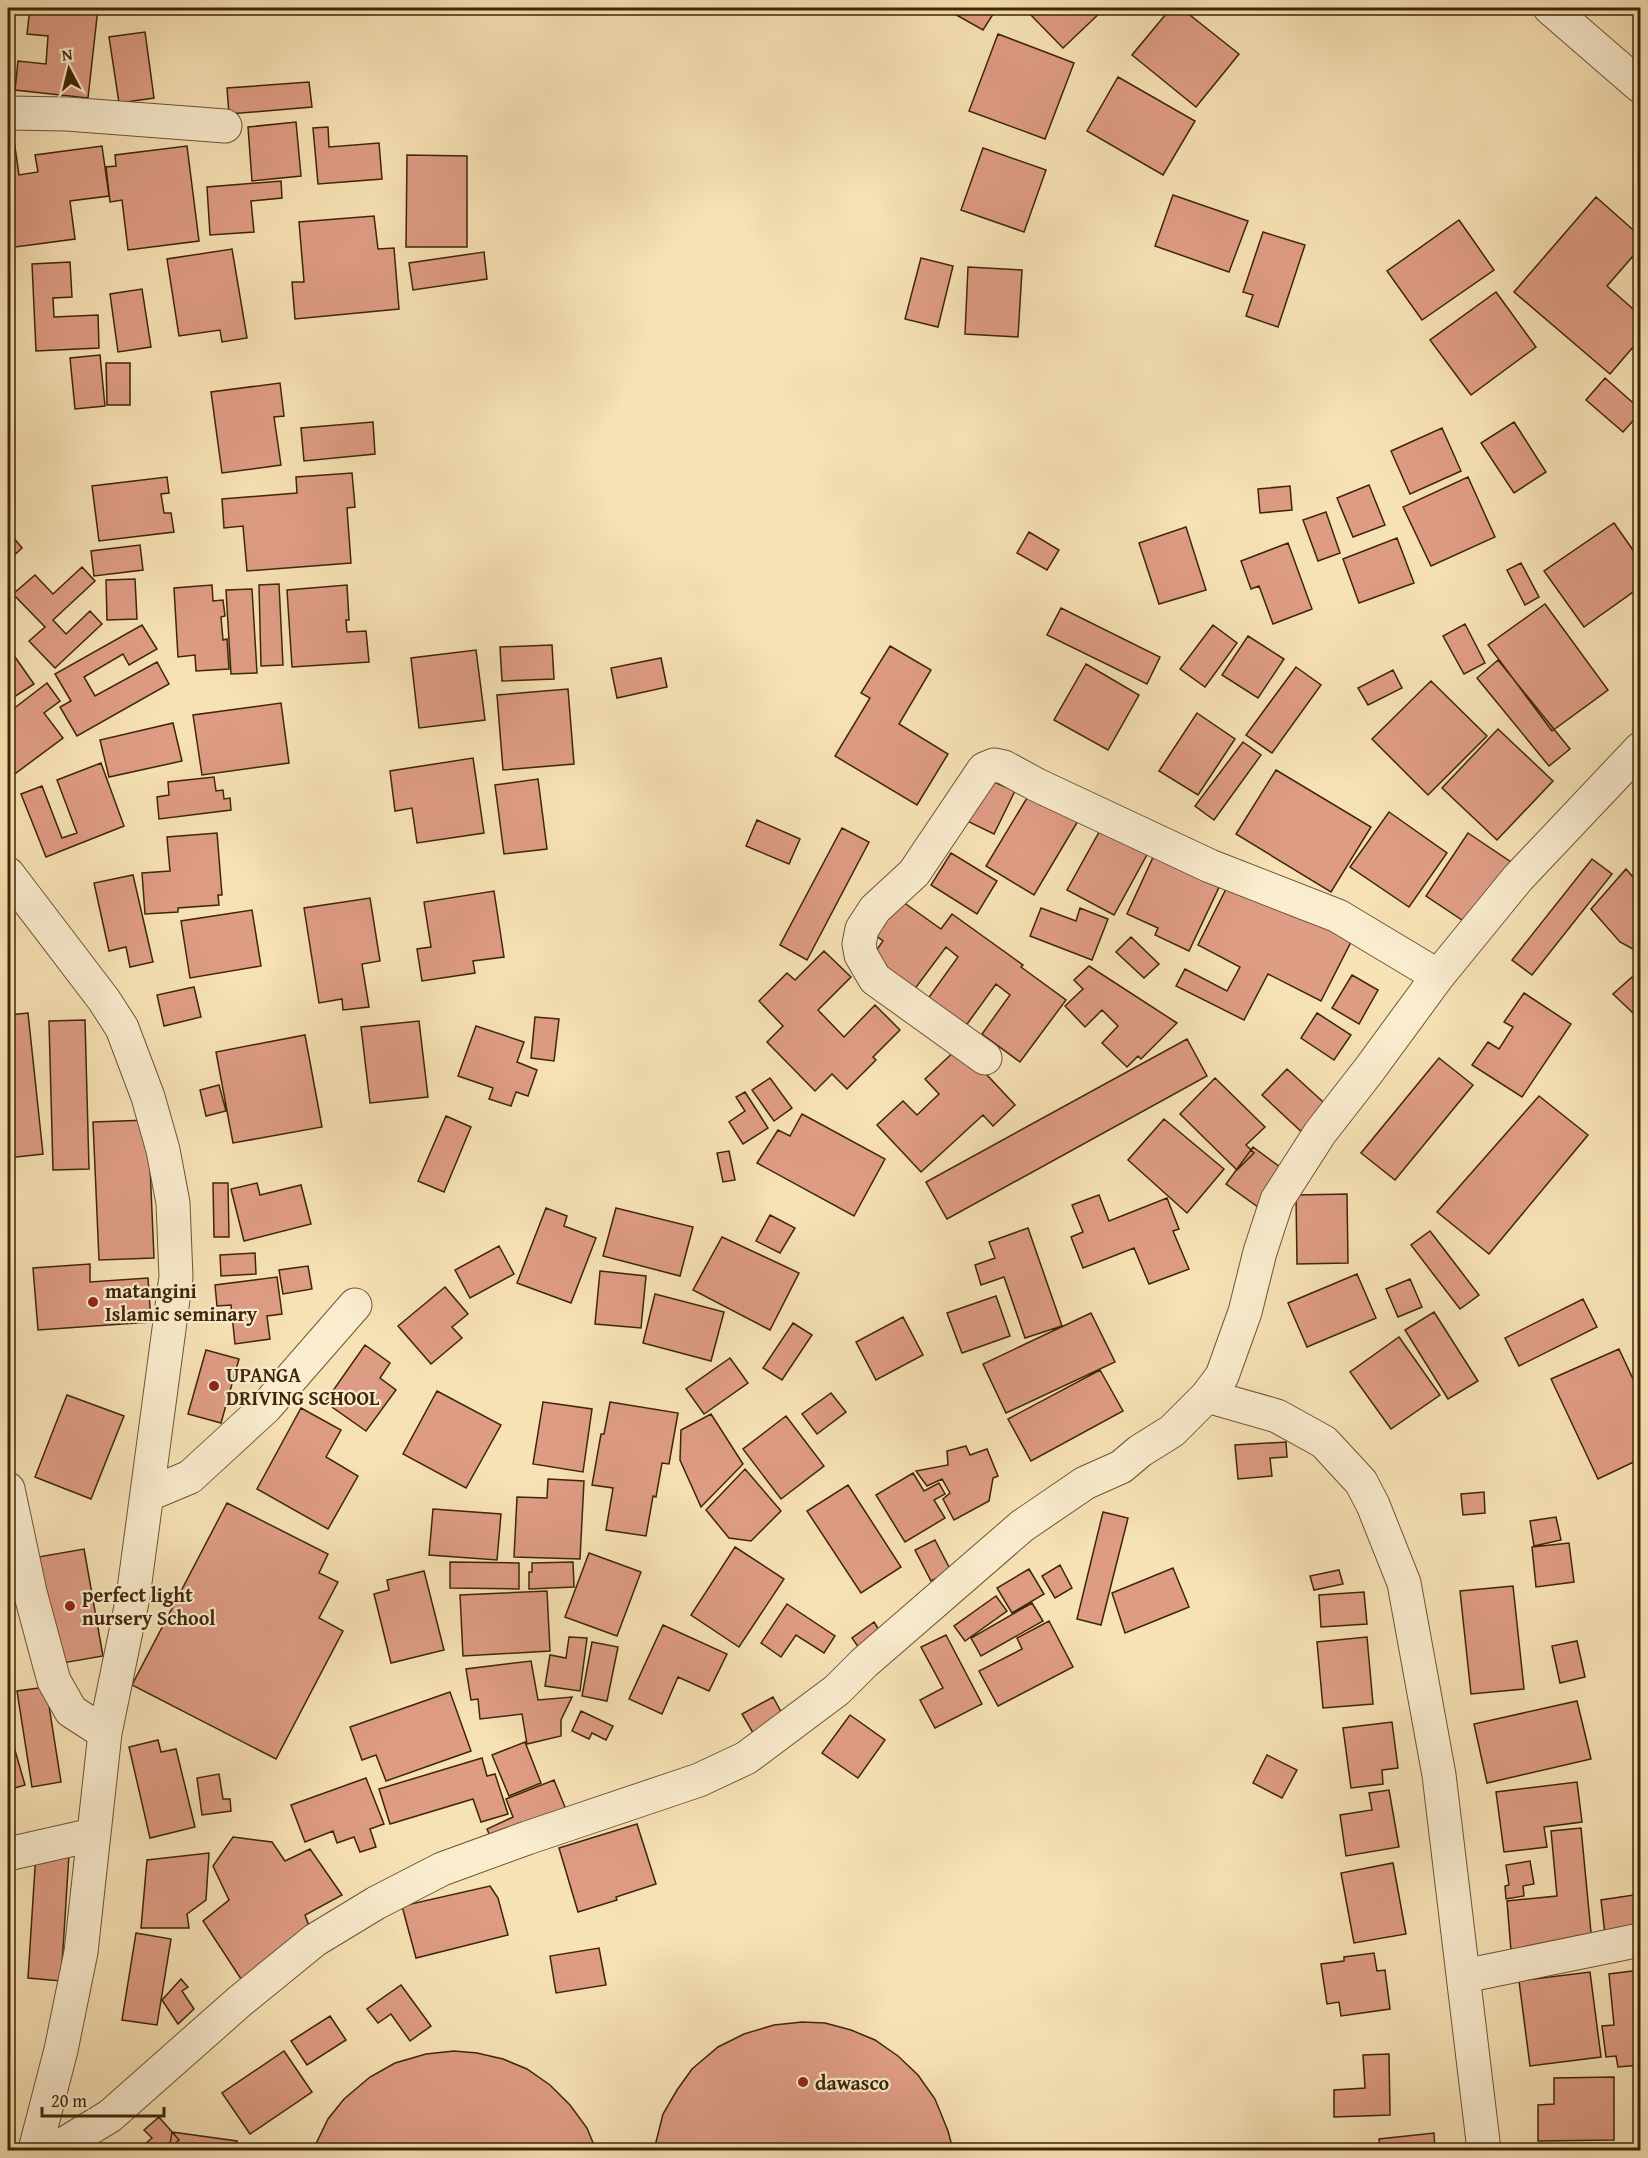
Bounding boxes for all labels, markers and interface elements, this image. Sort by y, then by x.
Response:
north arrow [39,39,99,99]
text: N [60,42,74,67]
place label: matangini Islamic seminary [105,1276,258,1328]
marker: matangini Islamic seminary [86,1295,100,1309]
place label: UPANGA DRIVING SCHOOL [226,1360,380,1412]
marker: UPANGA DRIVING SCHOOL [207,1379,221,1393]
place label: perfect light nursery School [82,1580,215,1632]
marker: perfect light nursery School [63,1599,77,1613]
place label: dawasco [815,2068,890,2097]
marker: dawasco [796,2075,810,2089]
scale bar [42,2080,164,2118]
text: 20 m [51,2087,87,2114]

